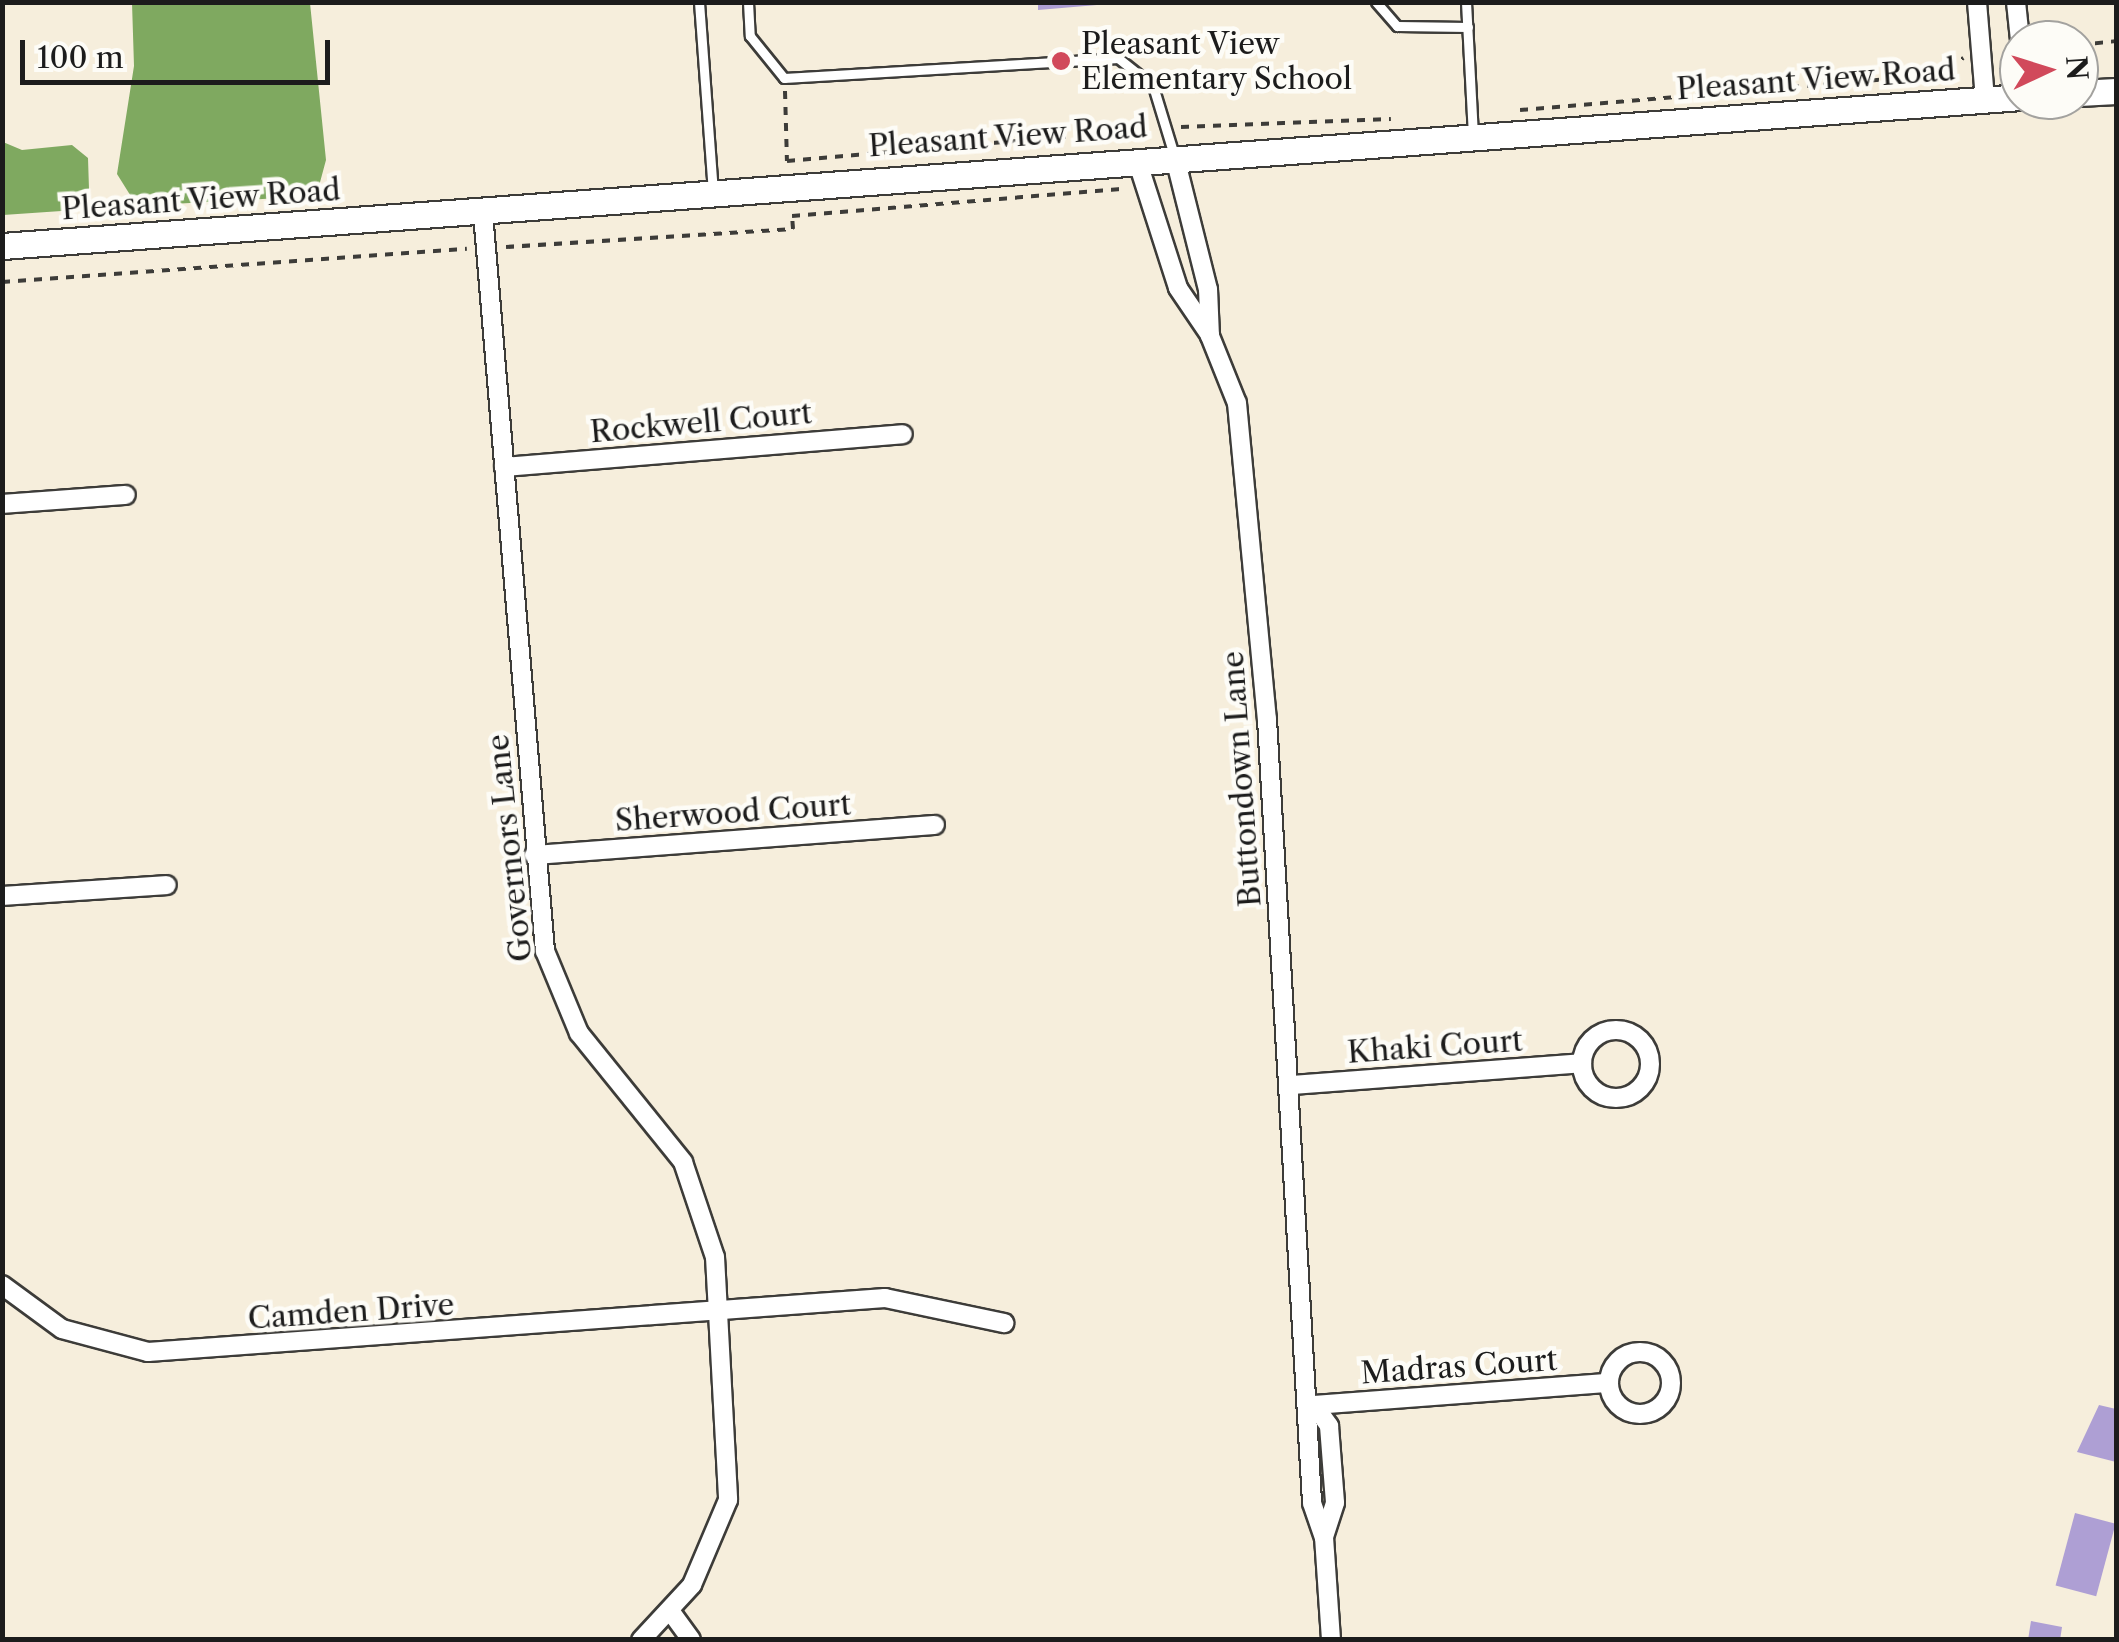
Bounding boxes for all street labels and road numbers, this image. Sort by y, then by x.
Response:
street label: Pleasant View Road [1674,52,1958,108]
street label: Pleasant View Road [866,109,1150,165]
street label: Pleasant View Road [59,172,343,228]
street label: Rockwell Court [589,395,813,451]
street label: Buttondown Lane [1215,650,1269,908]
street label: Governors Lane [480,733,540,963]
street label: Sherwood Court [614,787,852,839]
street label: Khaki Court [1346,1023,1524,1071]
street label: Camden Drive [247,1287,455,1337]
street label: Madras Court [1360,1342,1558,1392]

